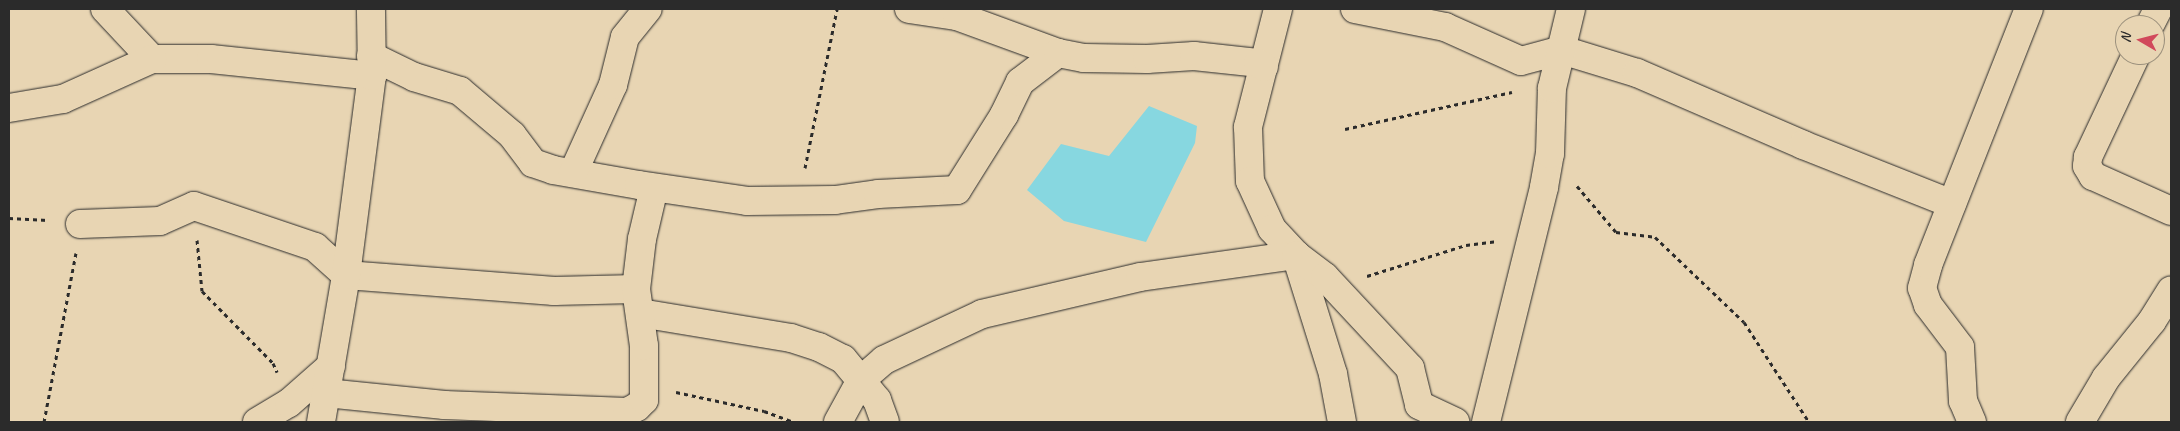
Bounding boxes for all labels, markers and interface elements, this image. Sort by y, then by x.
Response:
north arrow [2115,15,2165,65]
text: N [2117,33,2135,43]

